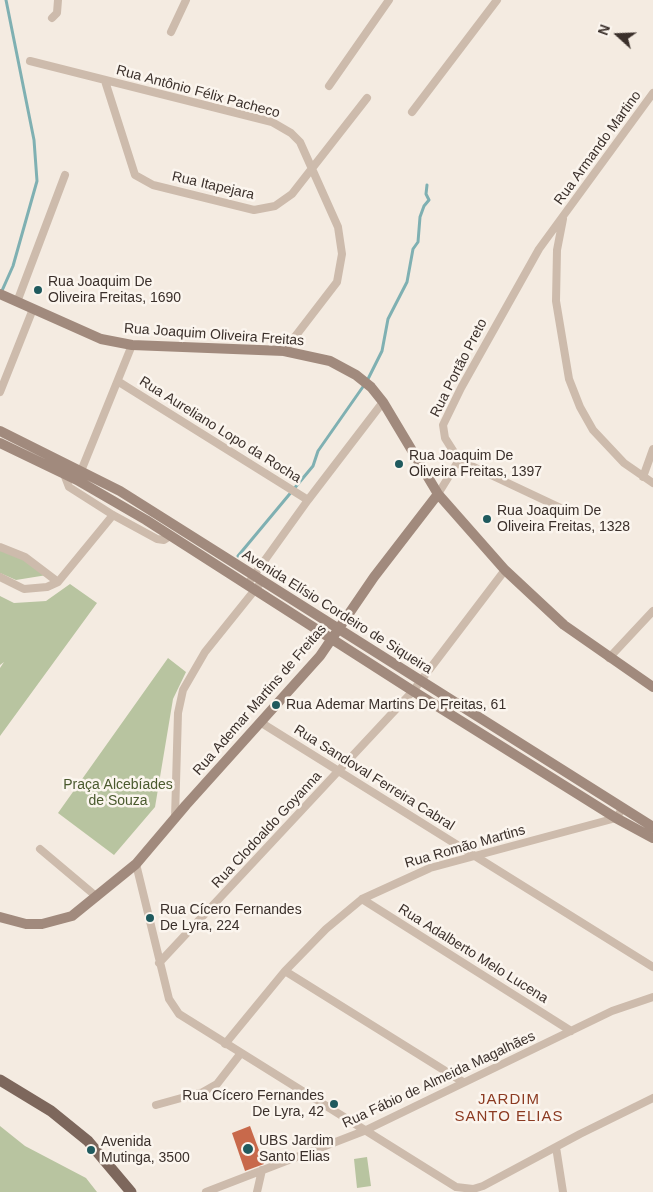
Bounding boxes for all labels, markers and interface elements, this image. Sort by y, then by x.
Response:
north arrow [593,10,643,60]
text: N [595,22,613,37]
street label: Rua Antônio Félix Pacheco [114,62,282,122]
street label: Rua Armando Martino [551,88,645,208]
street label: Rua Itapejara [170,168,256,204]
place label: Rua Joaquim De Oliveira Freitas, 1690 [48,274,181,306]
marker: Rua Joaquim De Oliveira Freitas, 1690 [32,284,44,296]
street label: Rua Portão Preto [427,316,491,420]
street label: Rua Joaquim Oliveira Freitas [123,320,305,350]
street label: Rua Aureliano Lopo da Rocha [136,373,304,487]
place label: Rua Joaquim De Oliveira Freitas, 1397 [409,448,542,481]
marker: Rua Joaquim De Oliveira Freitas, 1397 [393,458,405,470]
place label: Rua Joaquim De Oliveira Freitas, 1328 [497,503,630,536]
marker: Rua Joaquim De Oliveira Freitas, 1328 [481,513,493,525]
street label: Avenida Elísio Cordeiro de Siqueira [239,546,435,678]
street label: Rua Ademar Martins de Freitas [190,621,330,779]
place label: Rua Ademar Martins De Freitas, 61 [286,697,506,713]
marker: Rua Ademar Martins De Freitas, 61 [270,699,282,711]
street label: Rua Sandoval Ferreira Cabral [291,722,457,834]
street label: Rua Clodoaldo Goyanna [209,768,325,892]
park label: Praça Alcebíades de Souza [63,777,173,810]
street label: Rua Romão Martins [403,822,527,872]
street label: Rua Adalberto Melo Lucena [395,901,551,1007]
place label: Rua Cícero Fernandes De Lyra, 224 [160,902,302,934]
marker: Rua Cícero Fernandes De Lyra, 224 [144,912,156,924]
street label: Rua Fábio de Almeida Magalhães [340,1028,538,1132]
place label: Rua Cícero Fernandes De Lyra, 42 [182,1088,324,1120]
district label: JARDIM SANTO ELIAS [453,1091,565,1126]
marker: Rua Cícero Fernandes De Lyra, 42 [328,1098,340,1110]
place label: UBS Jardim Santo Elias [259,1133,334,1166]
place label: Avenida Mutinga, 3500 [101,1134,190,1166]
marker: UBS Jardim Santo Elias [241,1142,255,1156]
marker: Avenida Mutinga, 3500 [85,1144,97,1156]

